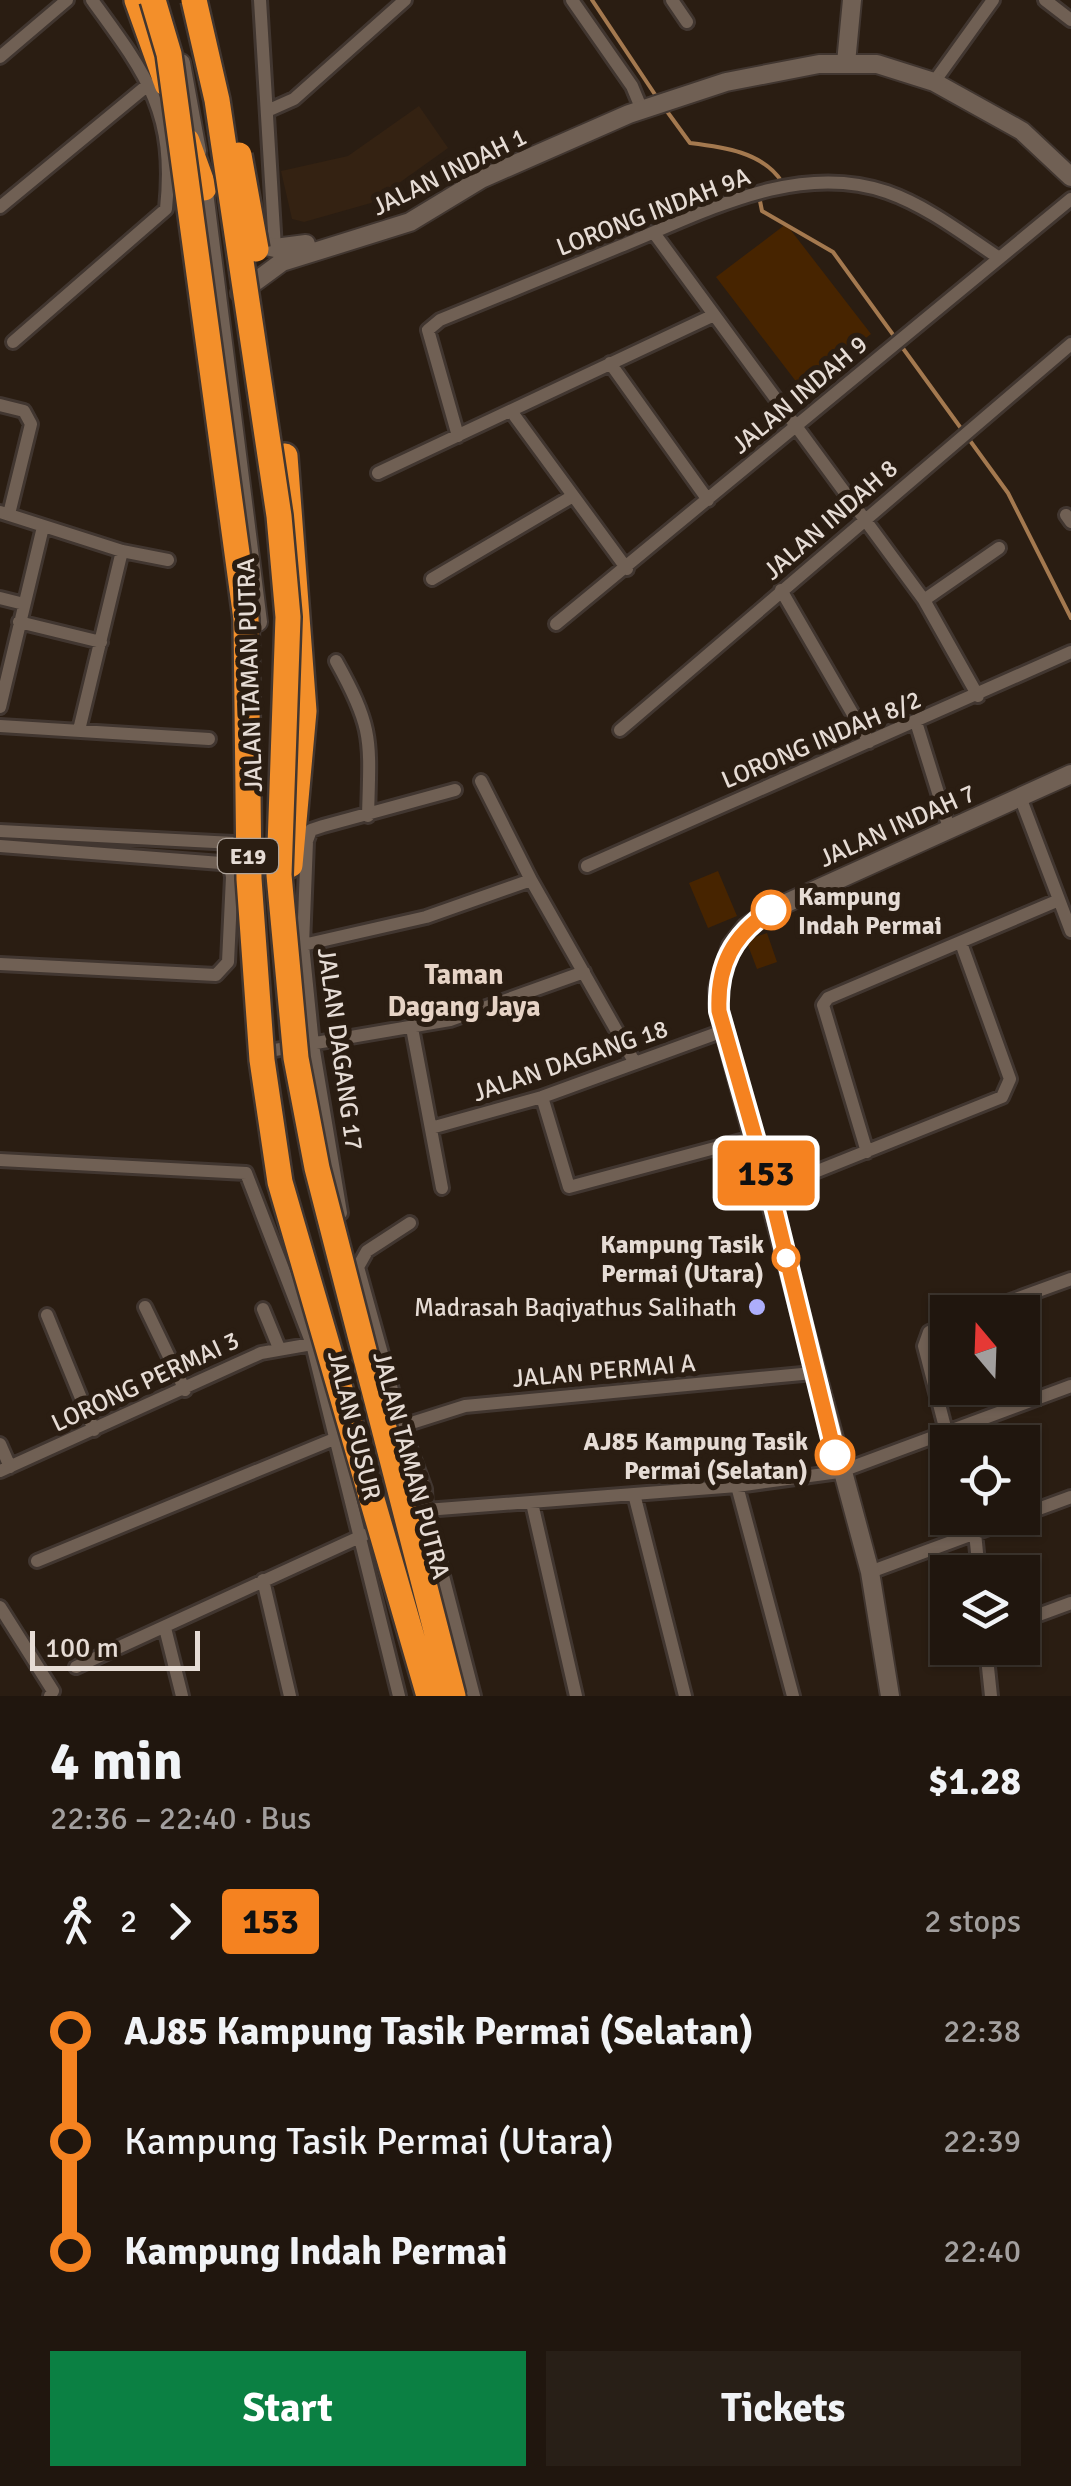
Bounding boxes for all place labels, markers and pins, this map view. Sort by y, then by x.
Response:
place label: Kampung Indah Permai [798,881,942,941]
marker: Kampung Indah Permai [752,891,790,929]
place label: Kampung Tasik Permai (Utara) [600,1229,764,1289]
marker: Kampung Tasik Permai (Utara) [773,1245,799,1271]
place label: Madrasah Baqiyathus Salihath [414,1292,737,1323]
marker: Madrasah Baqiyathus Salihath [746,1296,768,1318]
place label: AJ85 Kampung Tasik Permai (Selatan) [583,1426,808,1486]
marker: AJ85 Kampung Tasik Permai (Selatan) [816,1436,854,1474]

